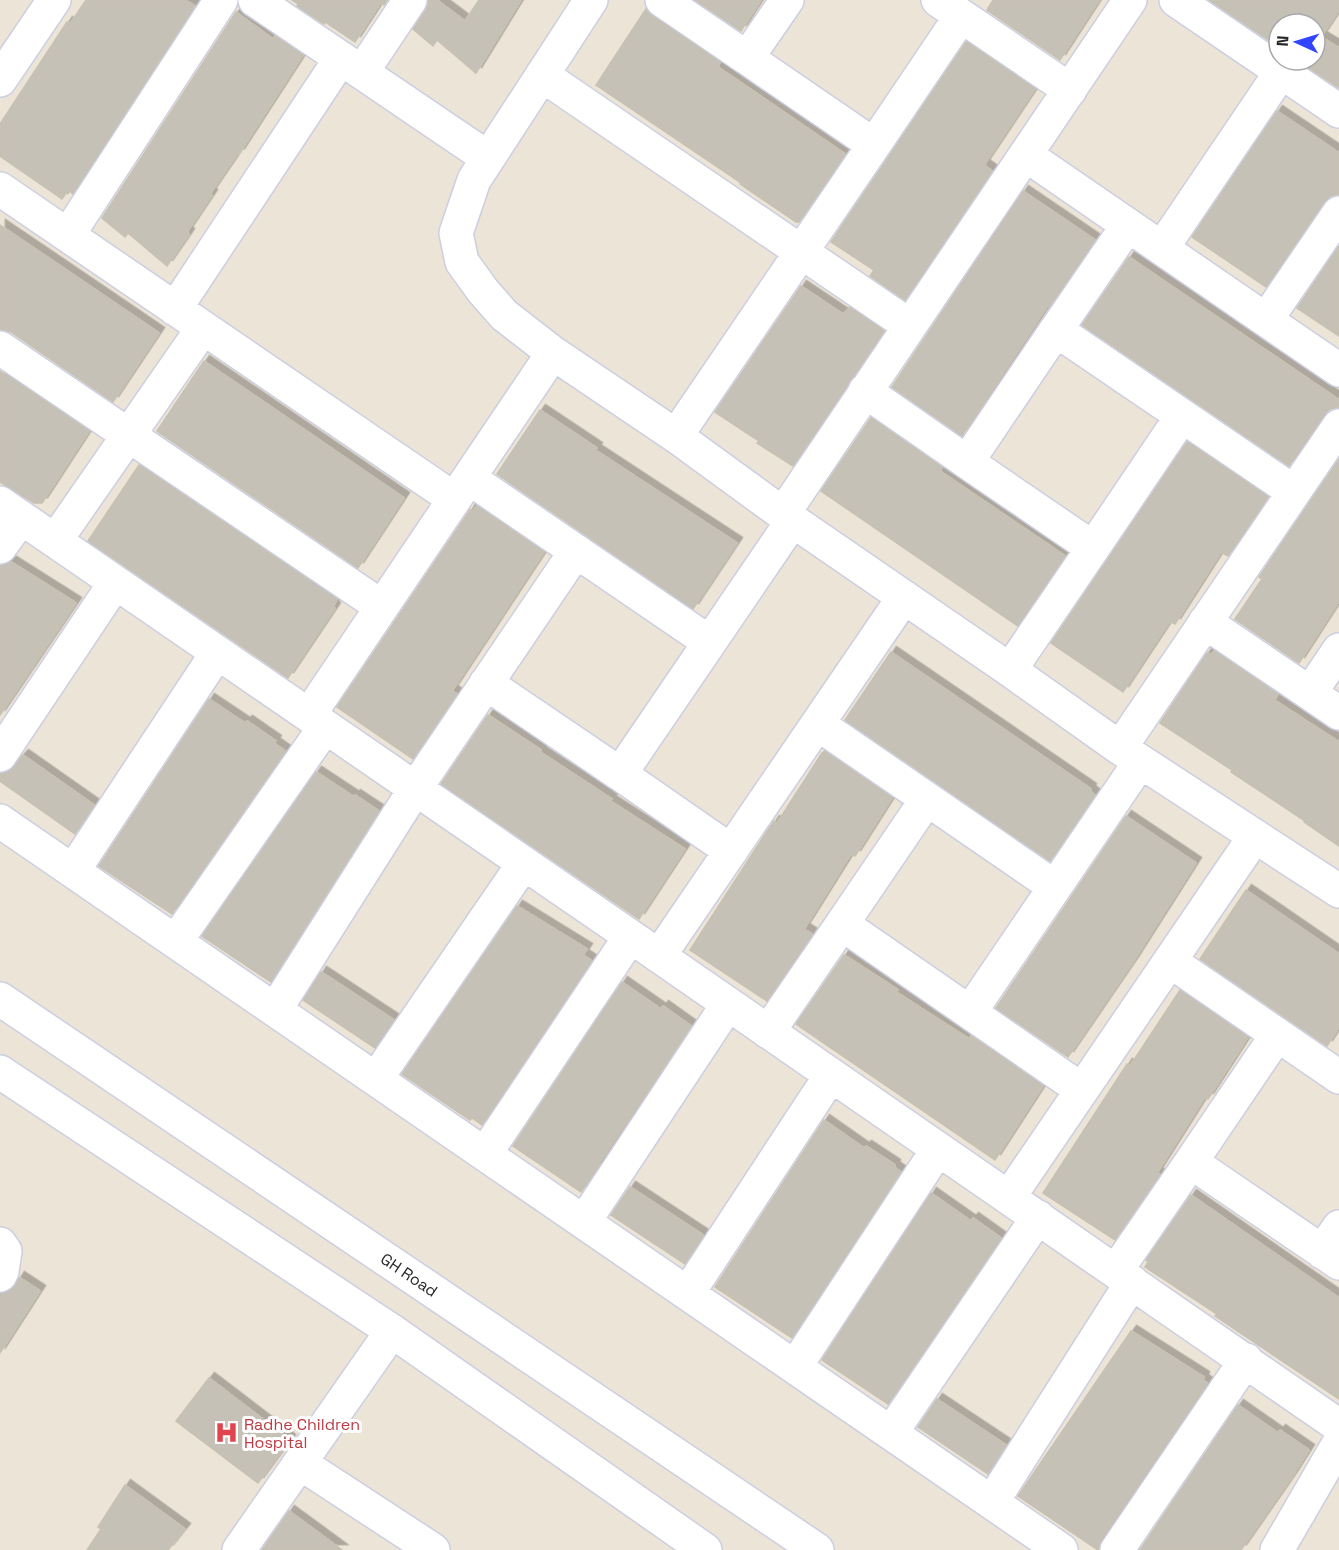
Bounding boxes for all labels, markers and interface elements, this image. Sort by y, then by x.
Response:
north arrow [1267,12,1327,72]
text: N [1272,35,1293,47]
street label: GH Road [376,1248,442,1302]
place label: Radhe Children Hospital [244,1414,360,1453]
hospital icon: Radhe Children Hospital [213,1420,239,1446]

